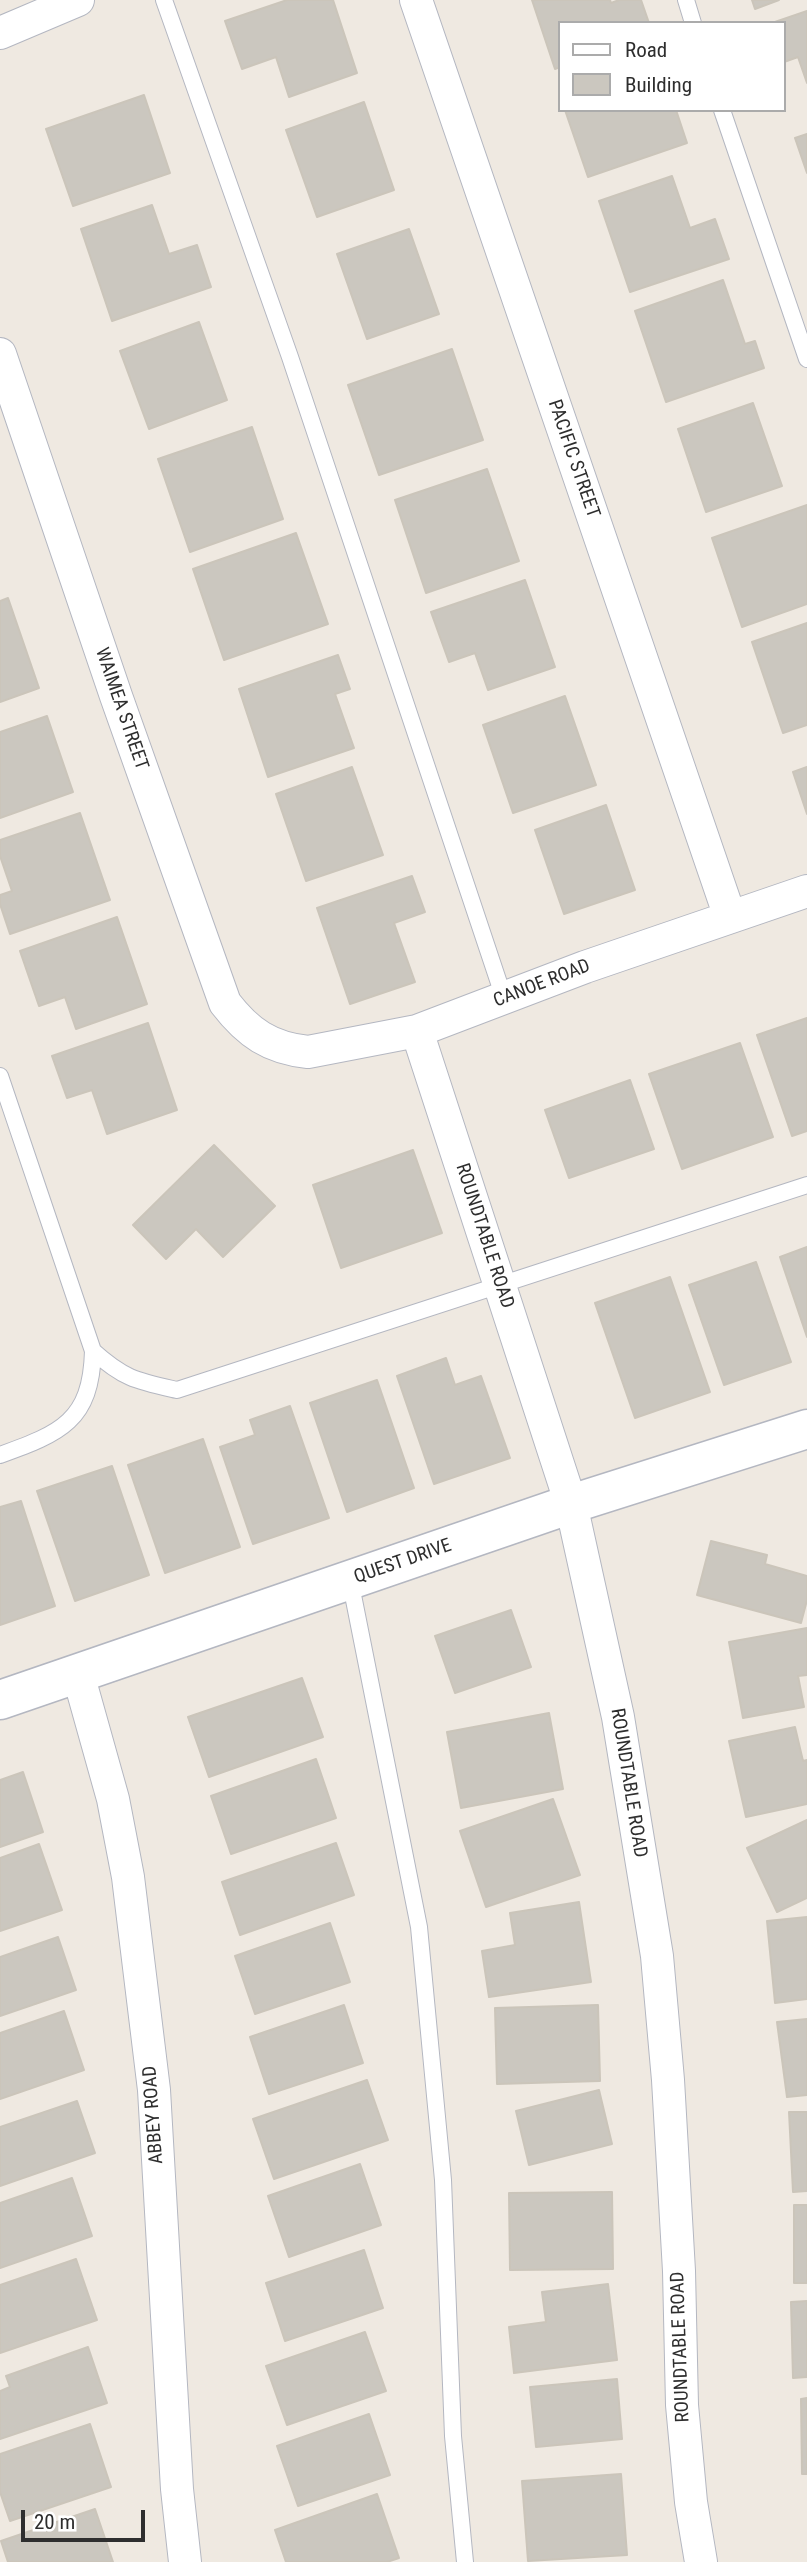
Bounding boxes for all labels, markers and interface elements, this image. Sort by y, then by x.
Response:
legend [558,21,786,112]
text: Road [625,38,667,62]
text: Building [625,73,692,97]
street label: PACIFIC STREET [542,397,604,521]
street label: WAIMEA STREET [89,645,153,773]
street label: CANOE ROAD [490,955,594,1013]
street label: ROUNDTABLE ROAD [450,1161,518,1311]
street label: QUEST DRIVE [351,1535,455,1589]
street label: ROUNDTABLE ROAD [605,1707,651,1859]
street label: ABBEY ROAD [139,2065,169,2165]
street label: ROUNDTABLE ROAD [667,2271,695,2423]
scale bar [24,2496,149,2540]
text: 20 m [34,2510,75,2534]

